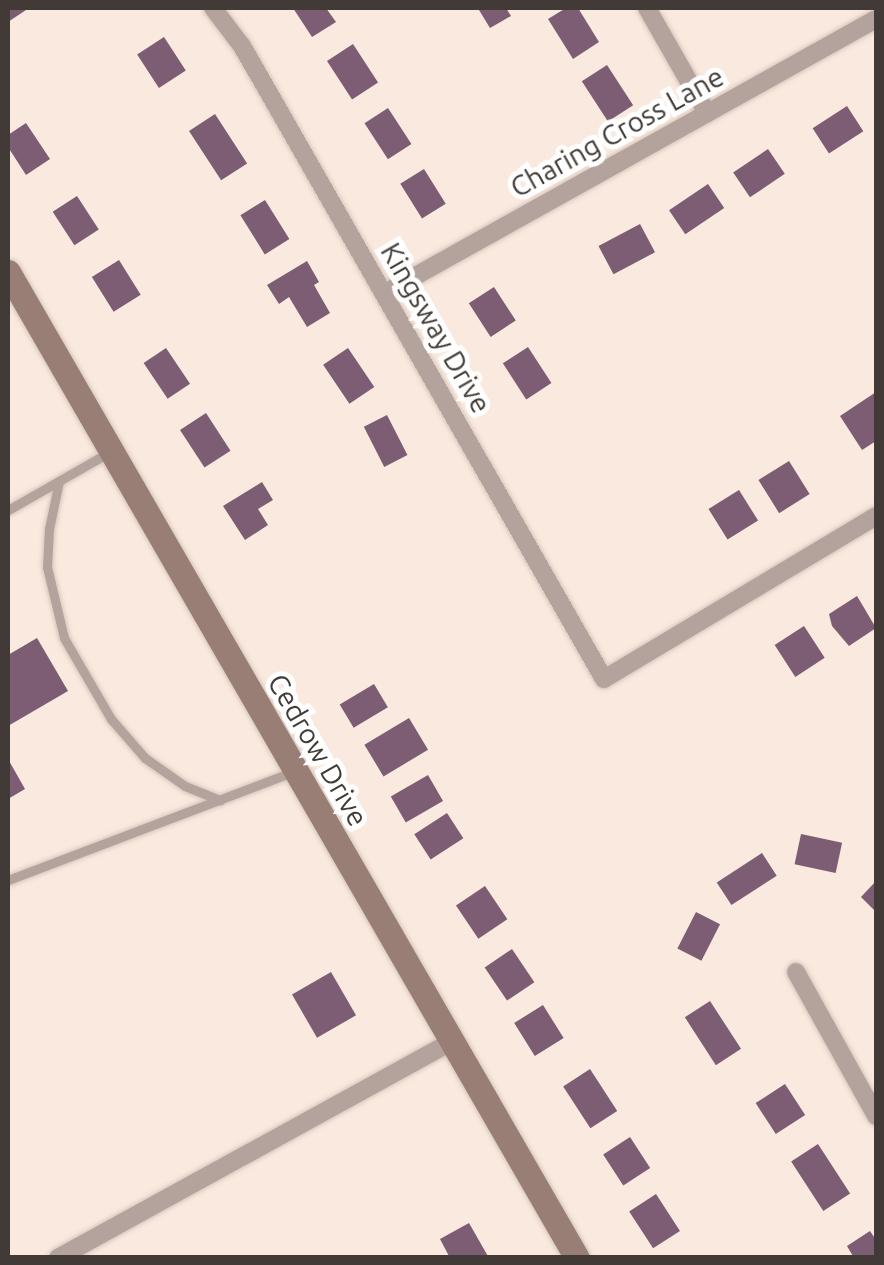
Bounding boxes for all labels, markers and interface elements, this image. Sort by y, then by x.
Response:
street label: Charing Cross Lane [505,60,729,204]
street label: Kingsway Drive [374,237,498,419]
street label: Cedrow Drive [261,668,375,832]

